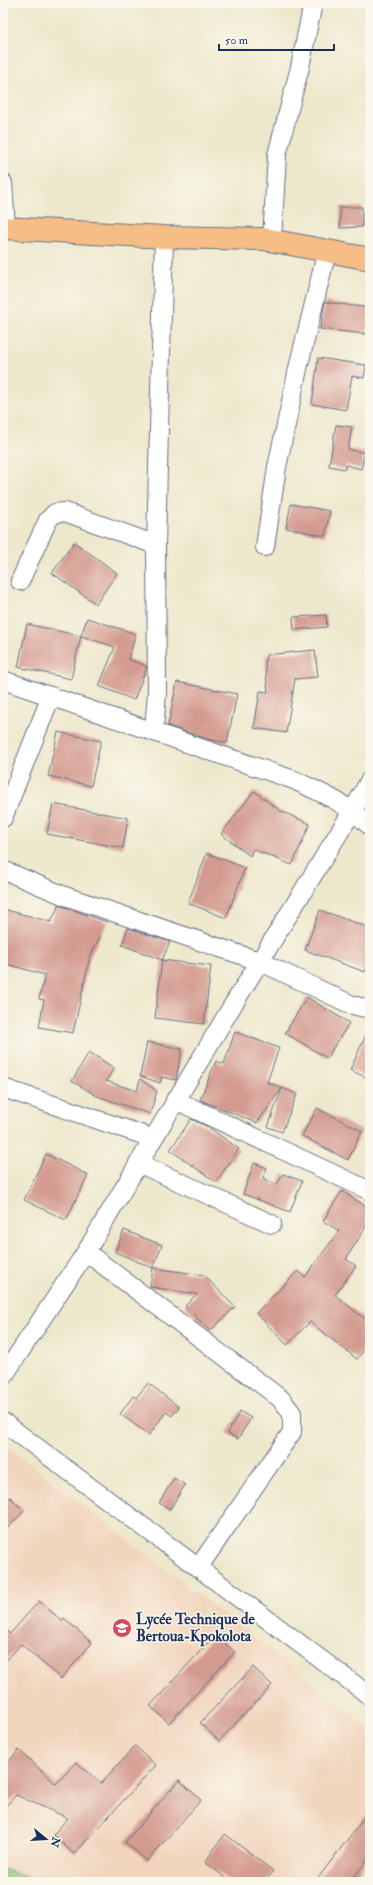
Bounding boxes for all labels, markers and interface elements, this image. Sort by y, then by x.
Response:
scale bar [219,26,334,52]
text: 50 m [225,33,249,48]
place label: Lycée Technique de Bertoua-Kpokolota [136,1610,256,1647]
school or university icon: Lycée Technique de Bertoua-Kpokolota [111,1617,133,1639]
north arrow [26,1819,66,1859]
text: N [47,1834,63,1850]

